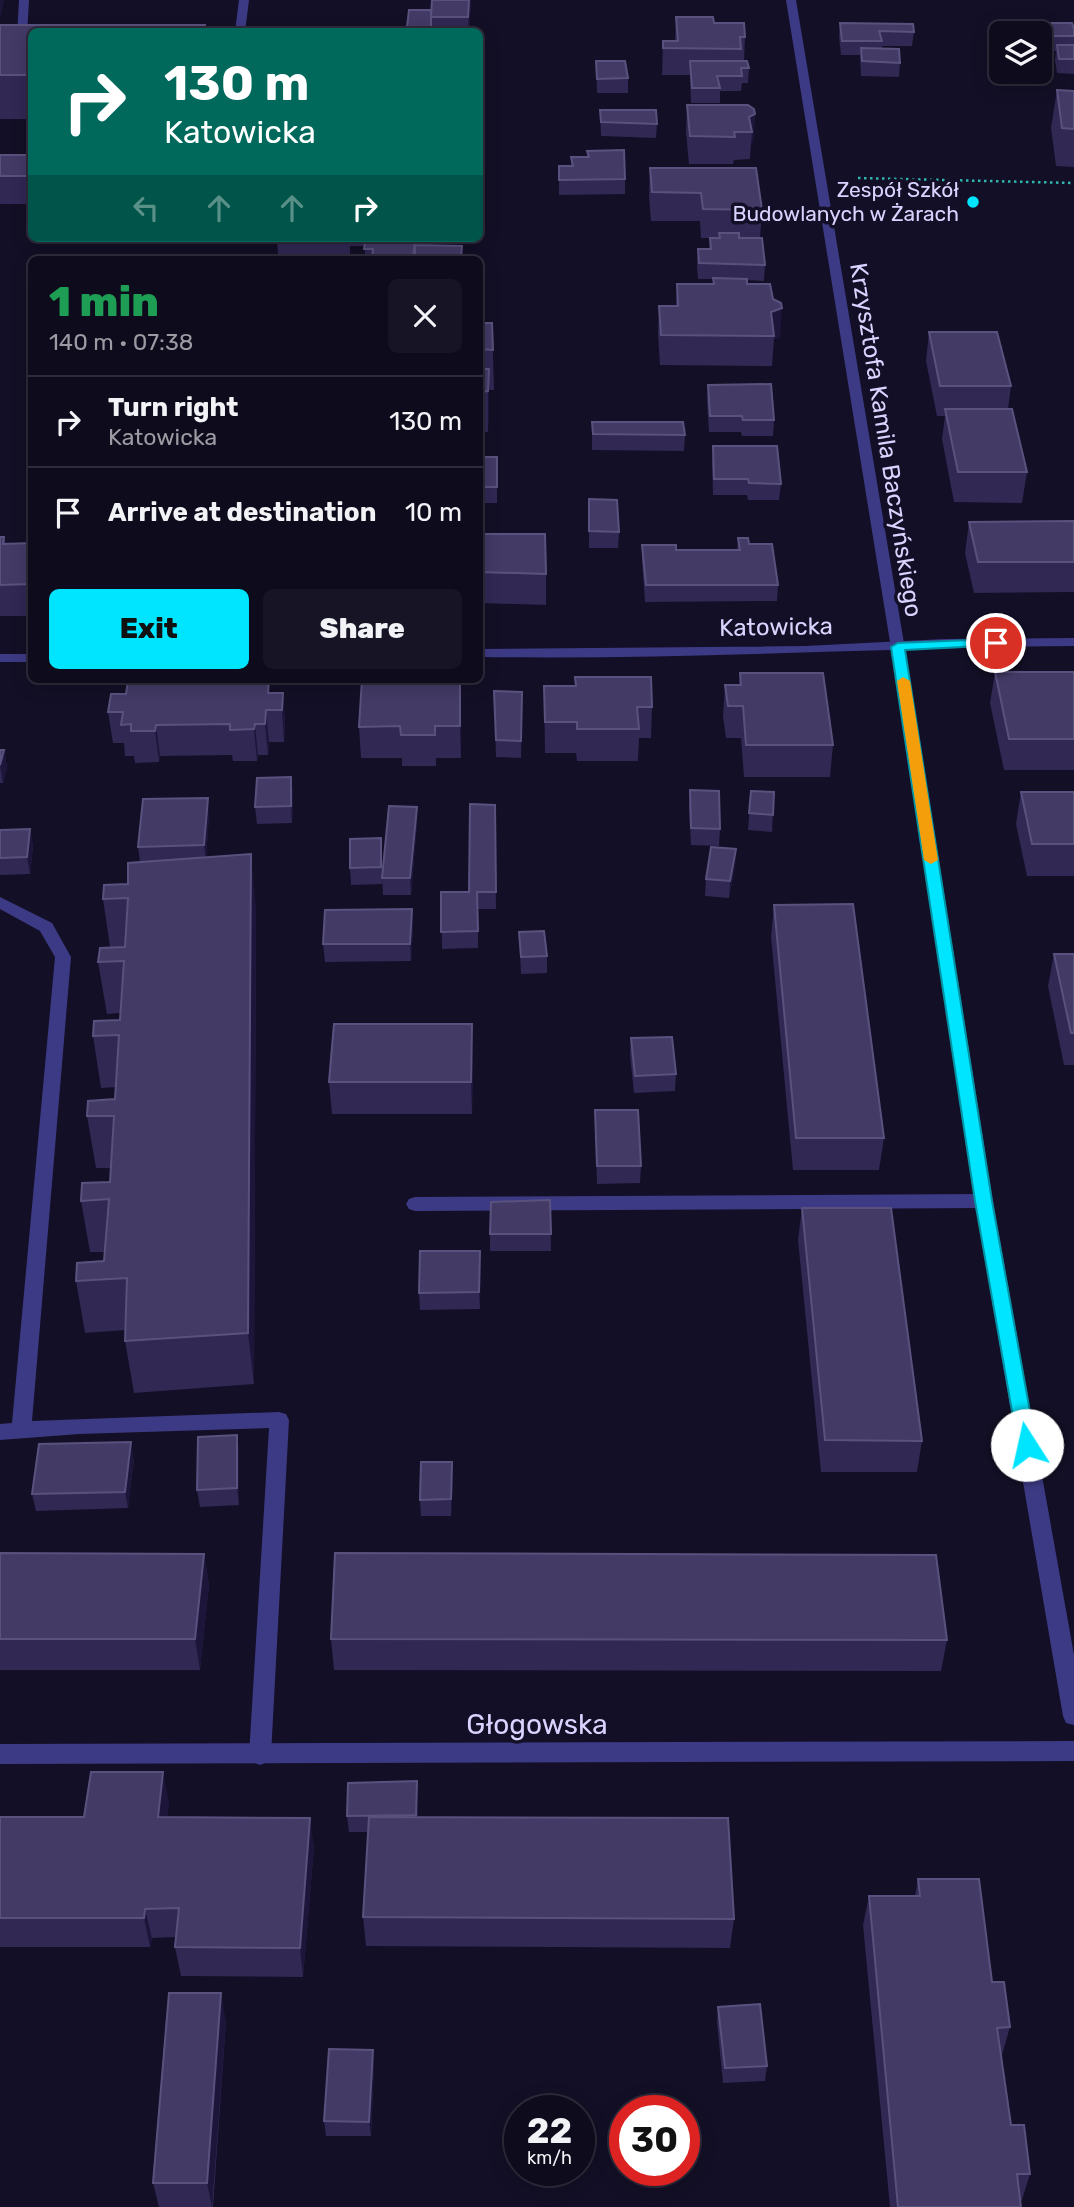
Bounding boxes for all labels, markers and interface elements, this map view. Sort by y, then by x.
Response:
map controls [989,21,1052,84]
button: layers [989,21,1052,84]
text: 130 m [164,54,309,112]
icon: right [49,56,140,147]
text: Katowicka [164,113,316,151]
place label: Zespół Szkół Budowlanych w Żarach [732,177,959,226]
icon: left [127,189,165,227]
icon: ahead [200,189,238,227]
icon: ahead [273,189,311,227]
icon: right [346,189,384,227]
marker: Zespół Szkół Budowlanych w Żarach [965,194,981,210]
street label: Krzysztofa Kamila Baczyńskiego [844,261,928,619]
text: 1 min [49,277,159,327]
button: close [388,279,462,353]
text: 140 m · 07:38 [49,328,193,356]
text: Turn right [108,392,238,423]
icon: right [49,403,87,441]
text: 130 m [389,406,462,437]
text: Katowicka [108,423,217,451]
icon: arrive [49,494,87,532]
text: Arrive at destination [108,497,376,528]
text: 10 m [405,497,462,528]
button: Exit [49,589,249,669]
button: Share [263,589,462,669]
street label: Katowicka [719,612,833,642]
pin [966,613,1026,673]
icon: arrive [977,624,1015,662]
position arrow [990,1408,1064,1482]
street label: Głogowska [466,1708,608,1741]
speed limit sign: 30 [609,2095,700,2186]
text: 22 [527,2110,572,2152]
text: km/h [527,2147,572,2169]

